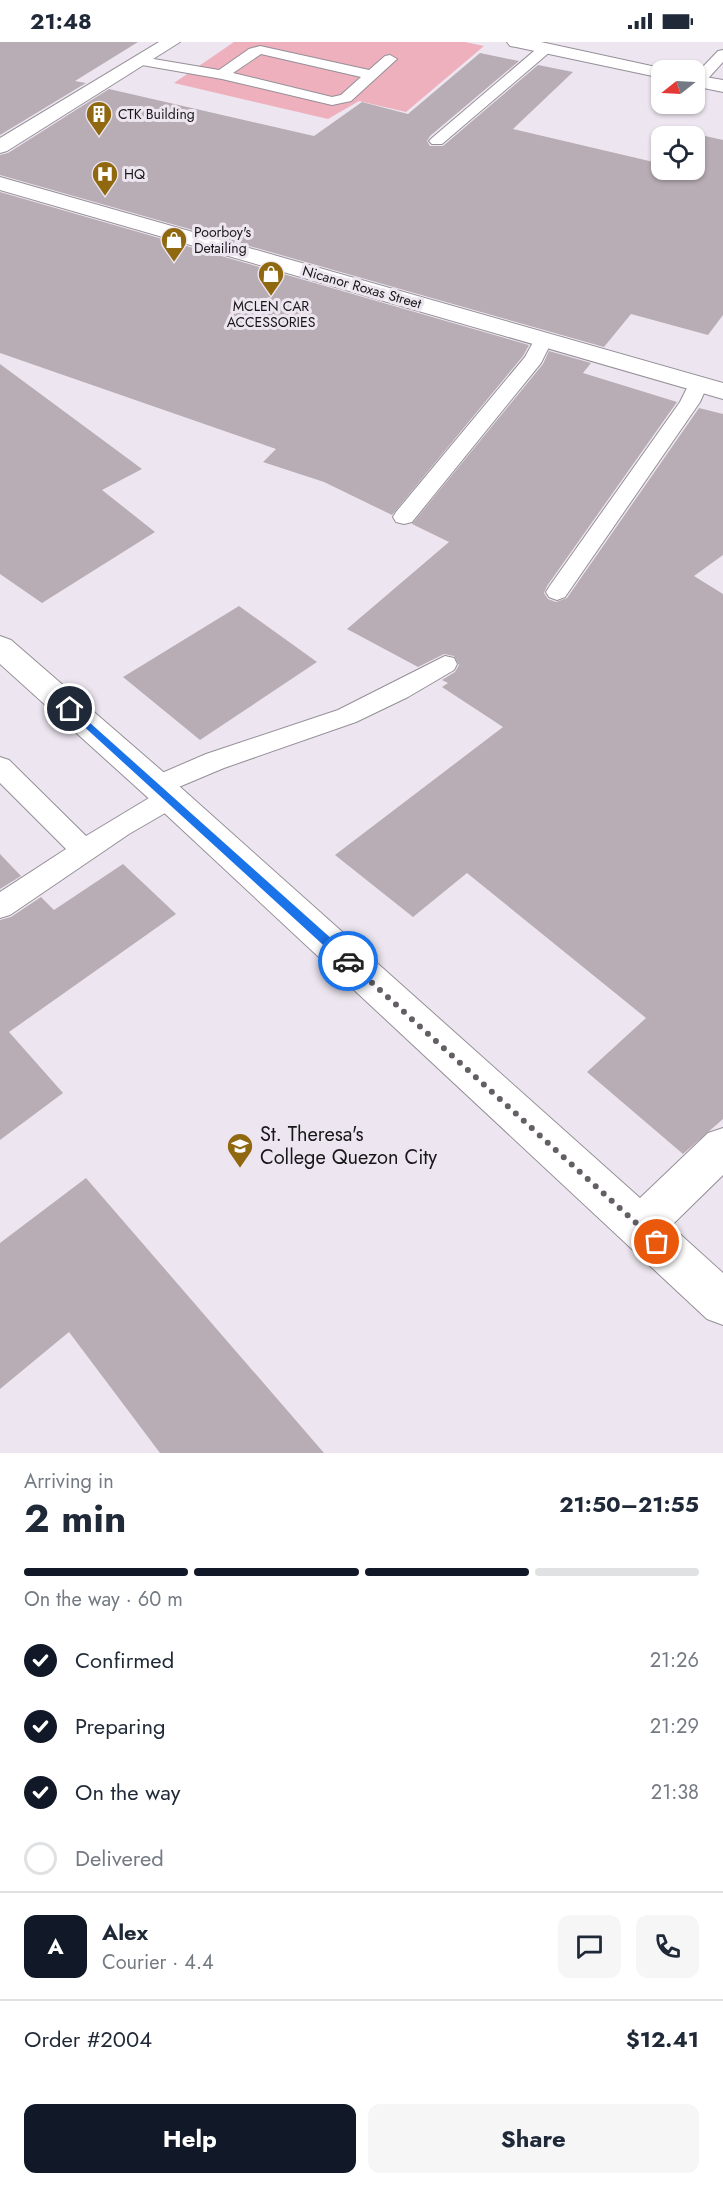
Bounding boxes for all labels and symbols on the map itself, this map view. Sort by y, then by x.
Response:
north arrow [651,60,705,114]
building icon: CTK Building [84,99,114,137]
place label: CTK Building [118,104,195,124]
hospital icon: HQ [90,159,120,197]
place label: HQ [124,164,146,184]
place label: Poorboy's Detailing [194,222,252,258]
shop icon: Poorboy's Detailing [159,225,189,263]
shop icon: MCLEN CAR ACCESSORIES [256,259,286,297]
street label: Nicanor Roxas Street [300,260,425,314]
place label: MCLEN CAR ACCESSORIES [227,296,316,332]
pin [44,683,95,734]
courier [318,931,378,991]
place label: St. Theresa's College Quezon City [260,1120,437,1172]
school or university icon: St. Theresa's College Quezon City [225,1131,255,1169]
pin [631,1216,682,1267]

